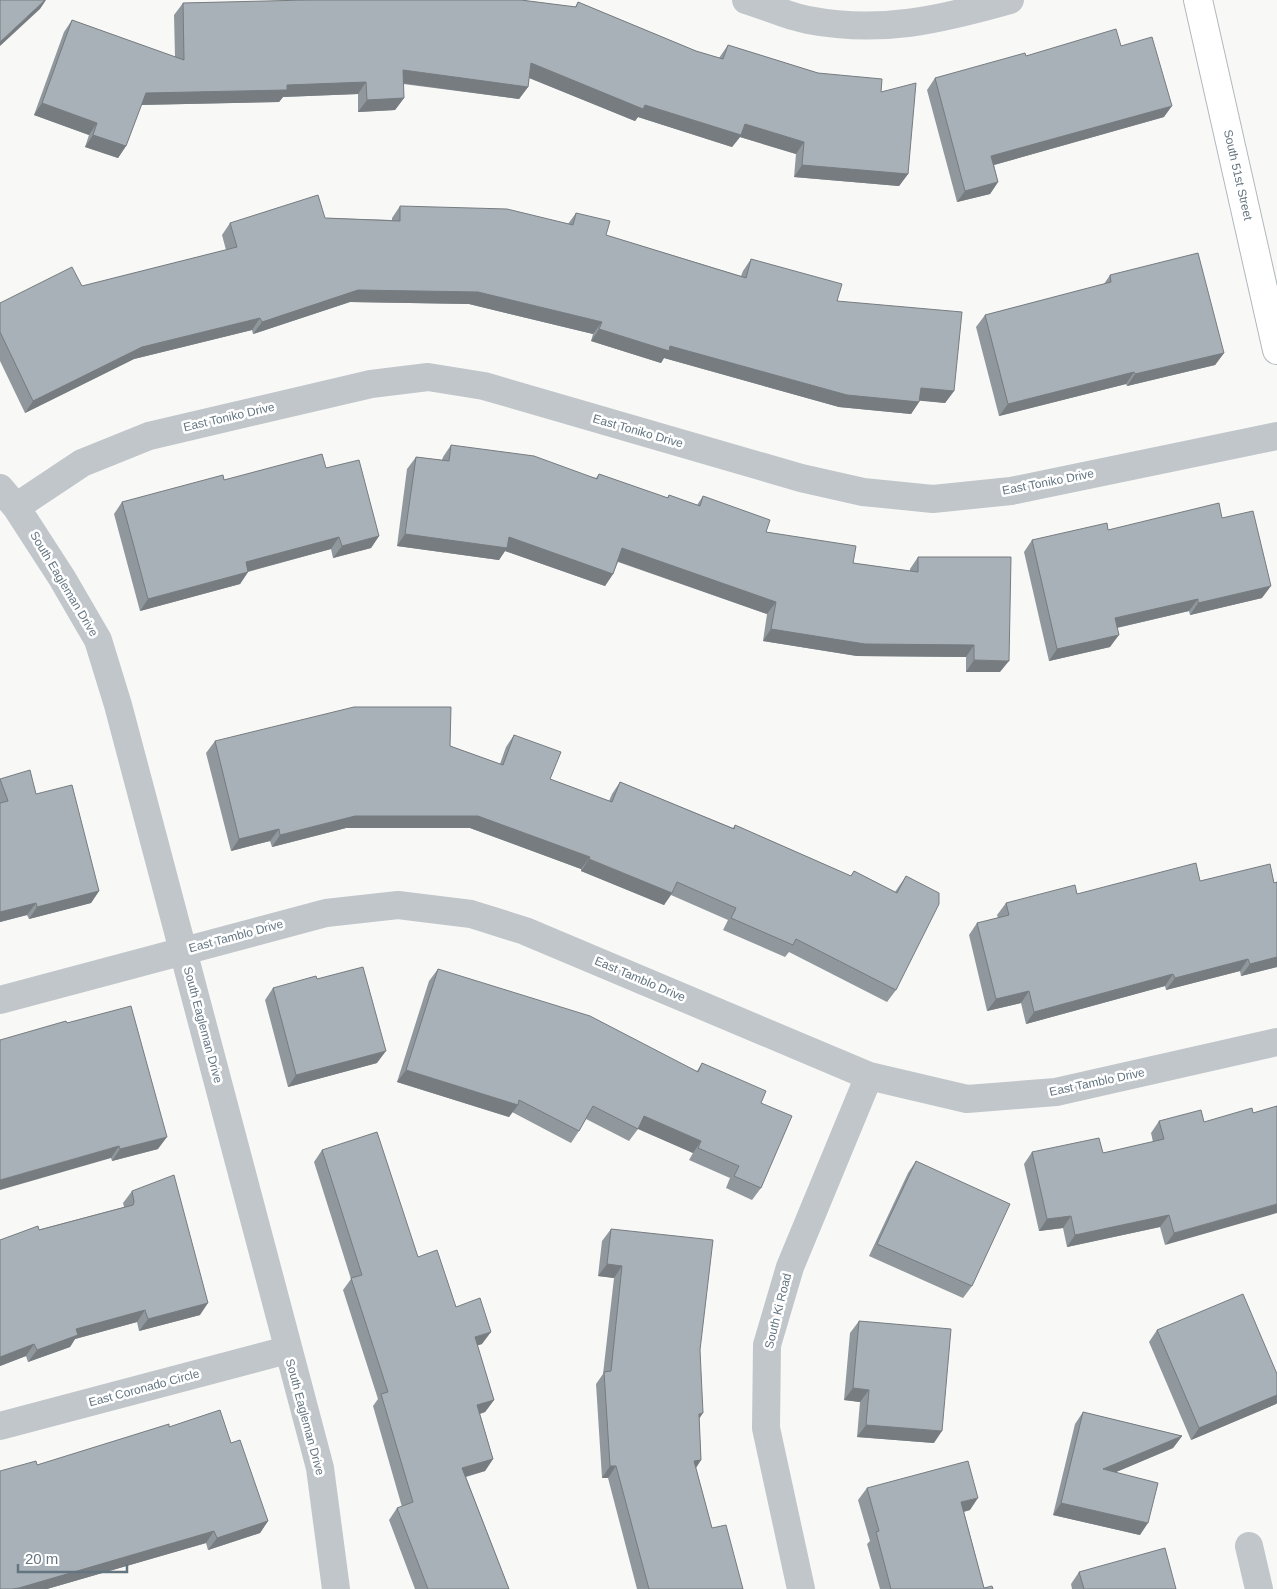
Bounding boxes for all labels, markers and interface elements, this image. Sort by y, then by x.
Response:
street label: South 51st Street [1221,128,1255,222]
street label: East Toniko Drive [182,400,276,434]
street label: East Toniko Drive [591,411,685,451]
street label: East Toniko Drive [1001,466,1095,498]
street label: South Eagleman Drive [27,529,101,639]
street label: East Tamblo Drive [187,917,285,955]
street label: East Tamblo Drive [593,954,688,1005]
street label: South Eagleman Drive [181,965,225,1085]
street label: East Tamblo Drive [1048,1065,1146,1099]
street label: South Ki Road [762,1272,794,1350]
street label: South Eagleman Drive [283,1357,327,1477]
street label: East Coronado Circle [87,1366,201,1410]
scale bar [18,1542,126,1574]
text: 20 m [25,1550,58,1567]

